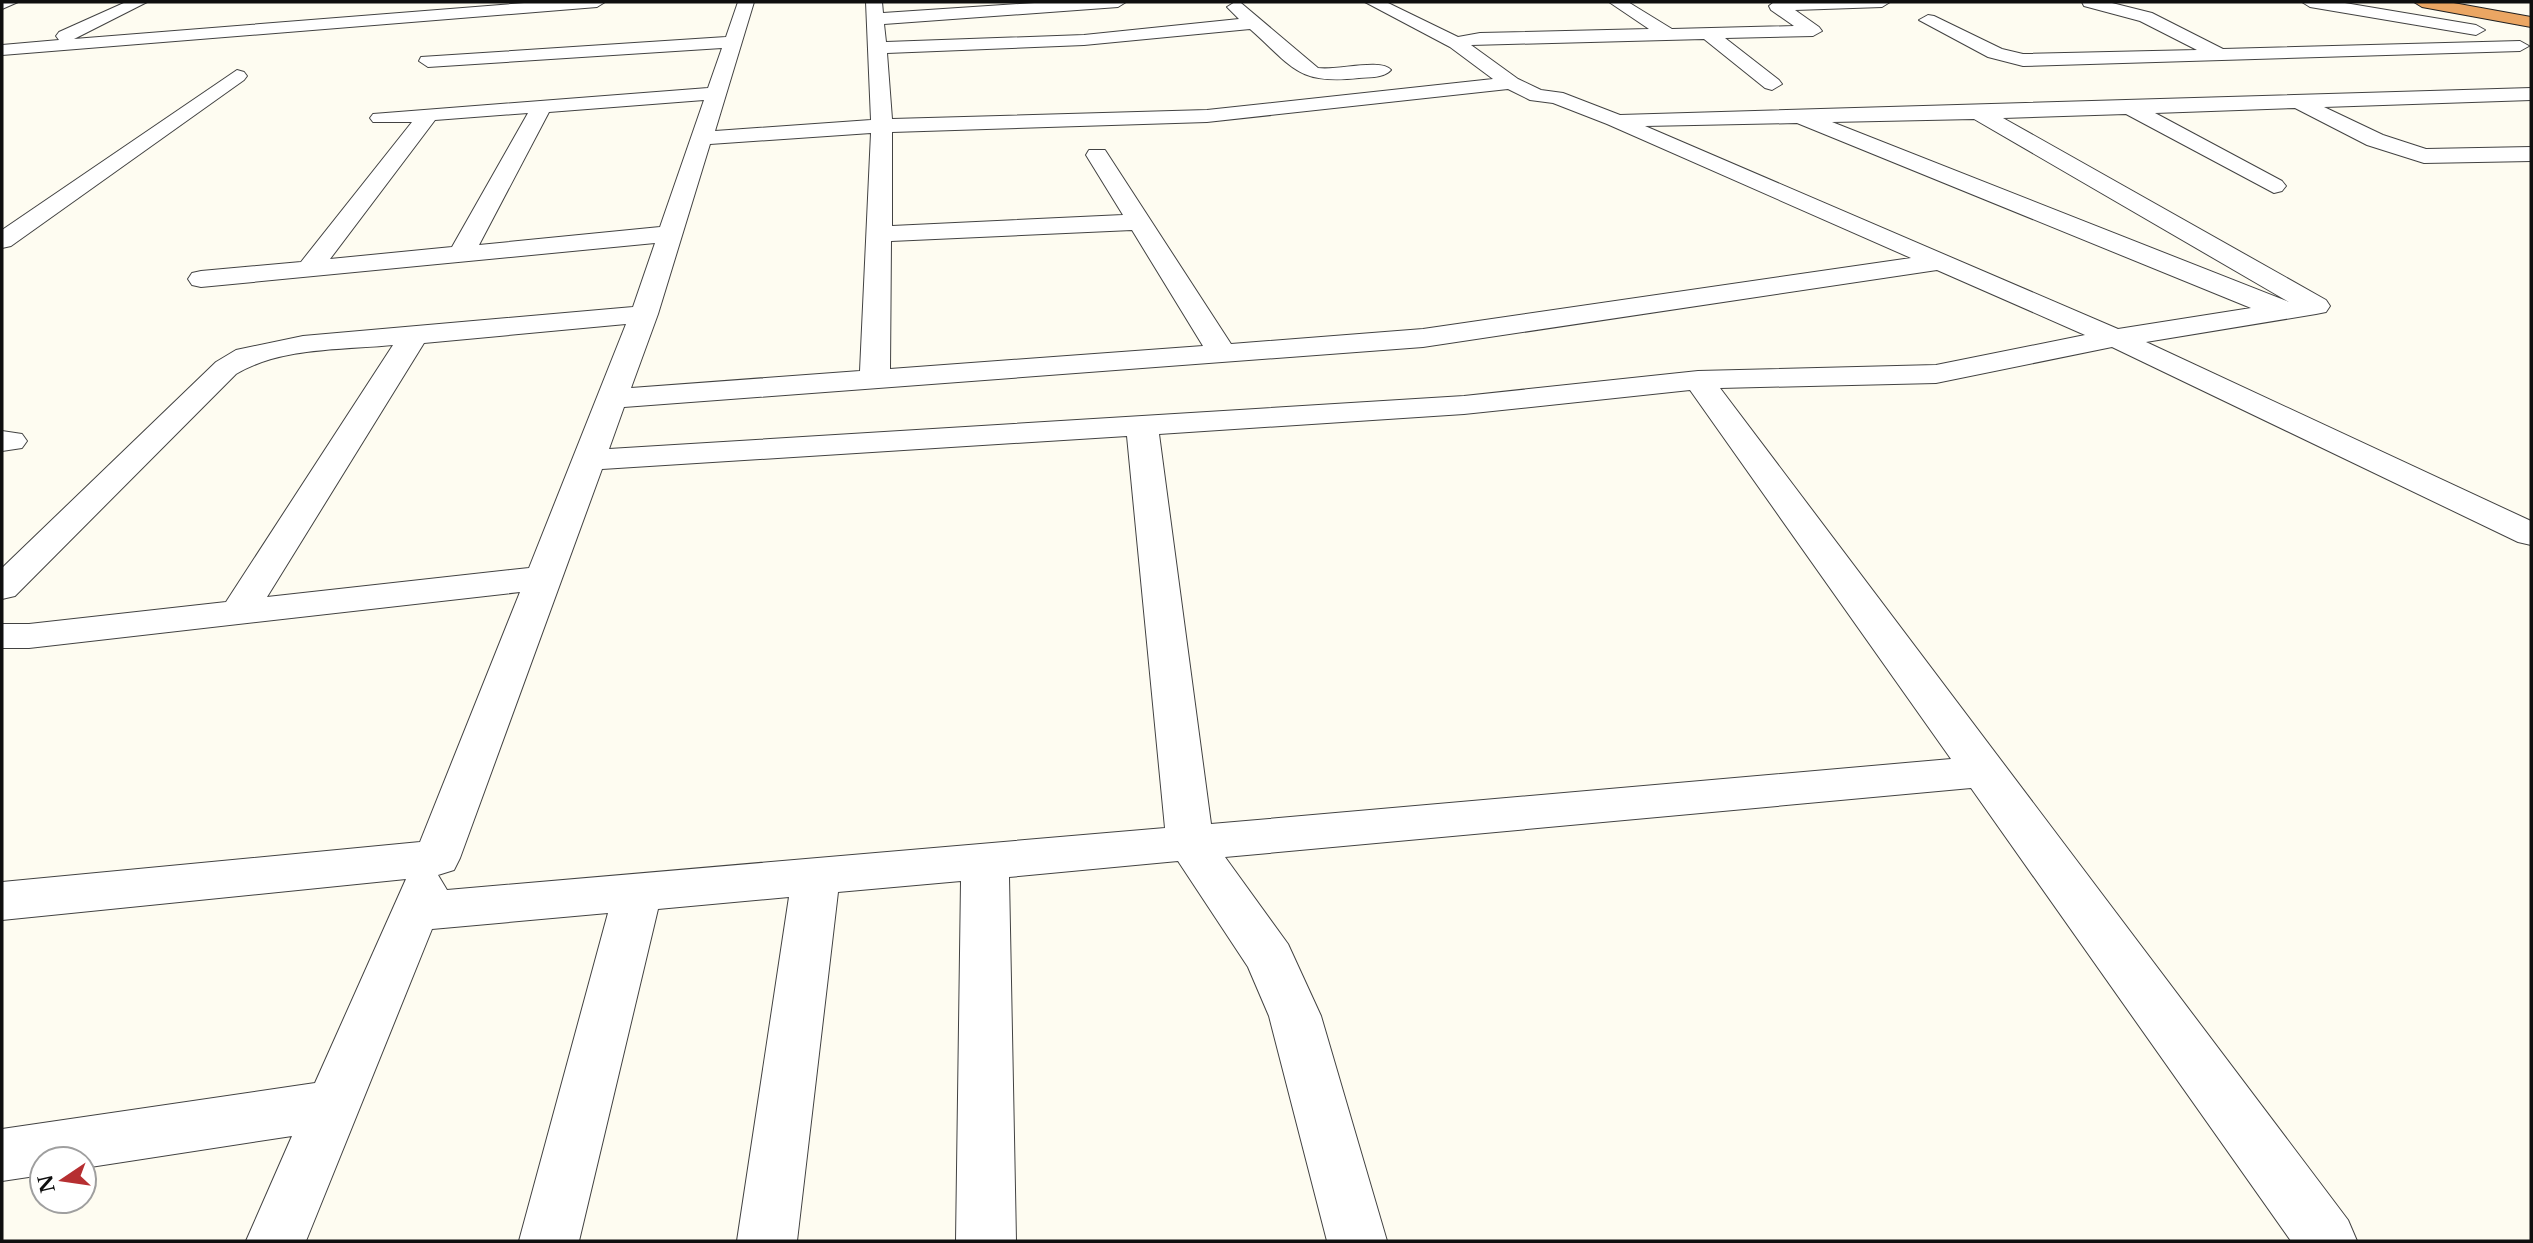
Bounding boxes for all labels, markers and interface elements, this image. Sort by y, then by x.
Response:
north arrow [28,1145,98,1215]
text: N [34,1172,60,1195]

